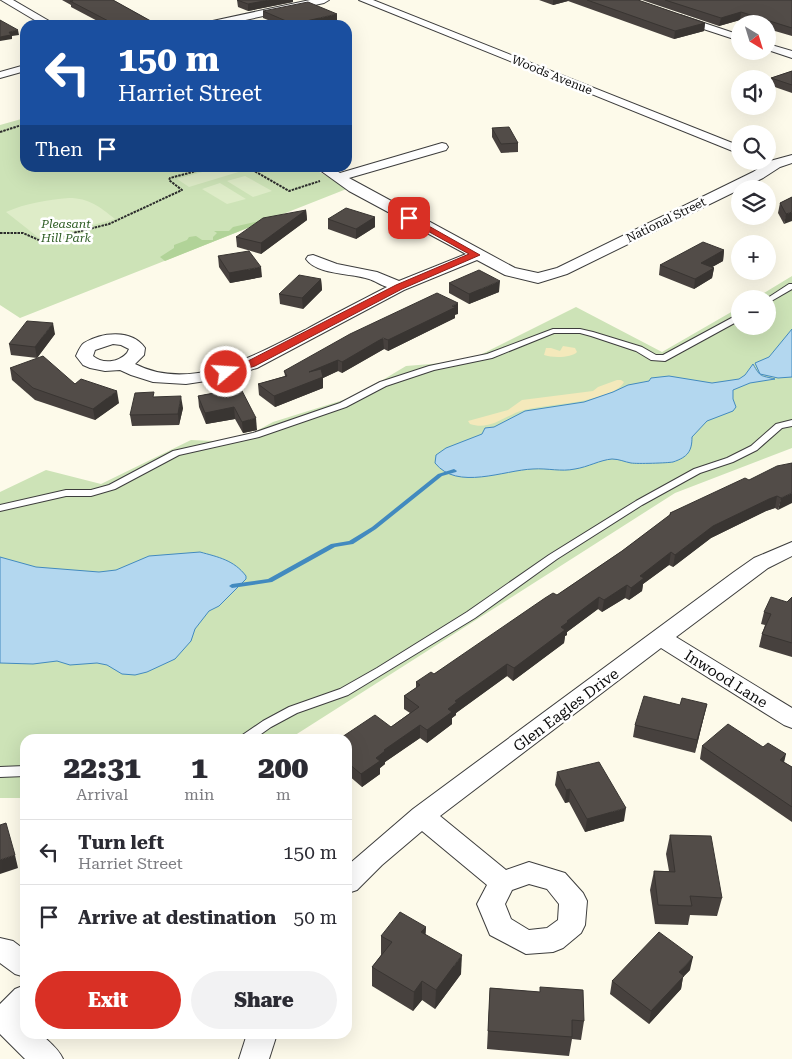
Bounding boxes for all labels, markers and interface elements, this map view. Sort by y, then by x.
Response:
north arrow [731,15,776,60]
map controls [731,15,776,335]
text: 150 m [118,39,219,80]
icon: left [35,40,100,105]
street label: Woods Avenue [510,52,595,98]
button: sound [731,70,776,115]
text: Harriet Street [118,81,262,106]
button: search [731,125,776,170]
icon: arrive [93,135,121,163]
text: Then [35,138,83,161]
button: layers [731,180,776,225]
street label: National Street [624,194,709,245]
pin [388,197,430,239]
icon: arrive [395,204,423,232]
park label: Pleasant Hill Park [40,217,91,245]
button: + [731,235,776,280]
button: − [731,290,776,335]
position arrow [199,345,251,397]
street label: Inwood Lane [681,646,771,712]
street label: Glen Eagles Drive [510,665,622,755]
text: 22:31 [64,750,141,785]
text: 1 [191,750,208,785]
text: 200 [258,750,308,785]
text: Arrival [76,785,128,804]
text: min [184,785,214,804]
text: m [276,785,290,804]
text: Turn left [78,831,164,854]
icon: left [35,838,63,866]
text: 150 m [283,841,337,864]
text: Harriet Street [78,854,183,873]
icon: arrive [35,903,63,931]
text: Arrive at destination [78,906,276,929]
text: 50 m [294,906,337,929]
button: Exit [35,971,181,1029]
button: Share [191,971,337,1029]

